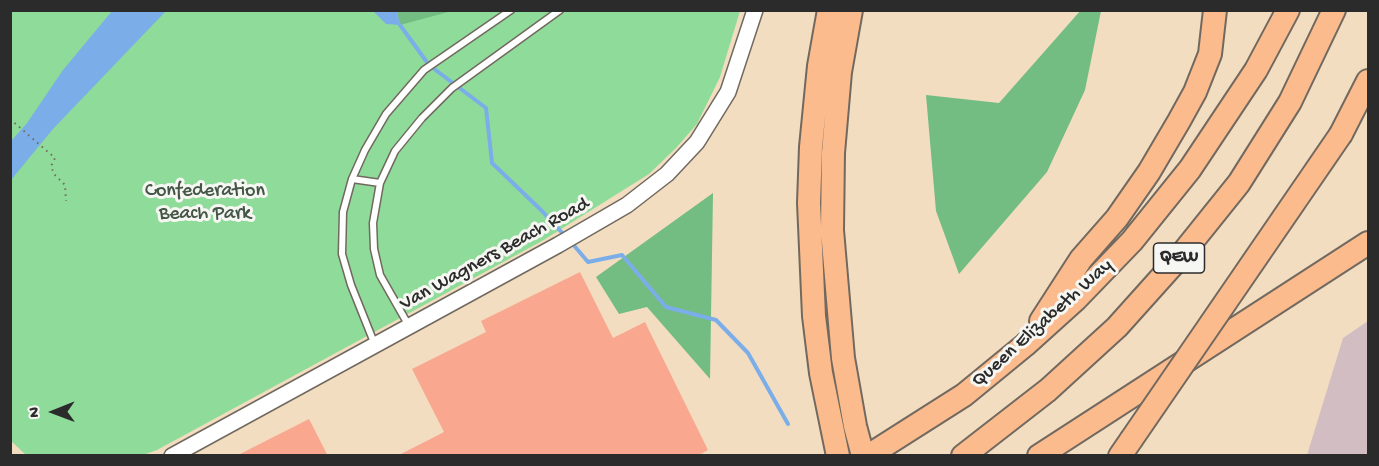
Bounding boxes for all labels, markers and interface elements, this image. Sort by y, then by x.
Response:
park label: Confederation Beach Park [145,180,265,227]
street label: Van Wagners Beach Road [396,193,594,317]
road number: QEW [1154,243,1204,273]
street label: Queen Elizabeth Way [968,254,1118,394]
north arrow [24,382,84,442]
text: N [26,407,45,418]

